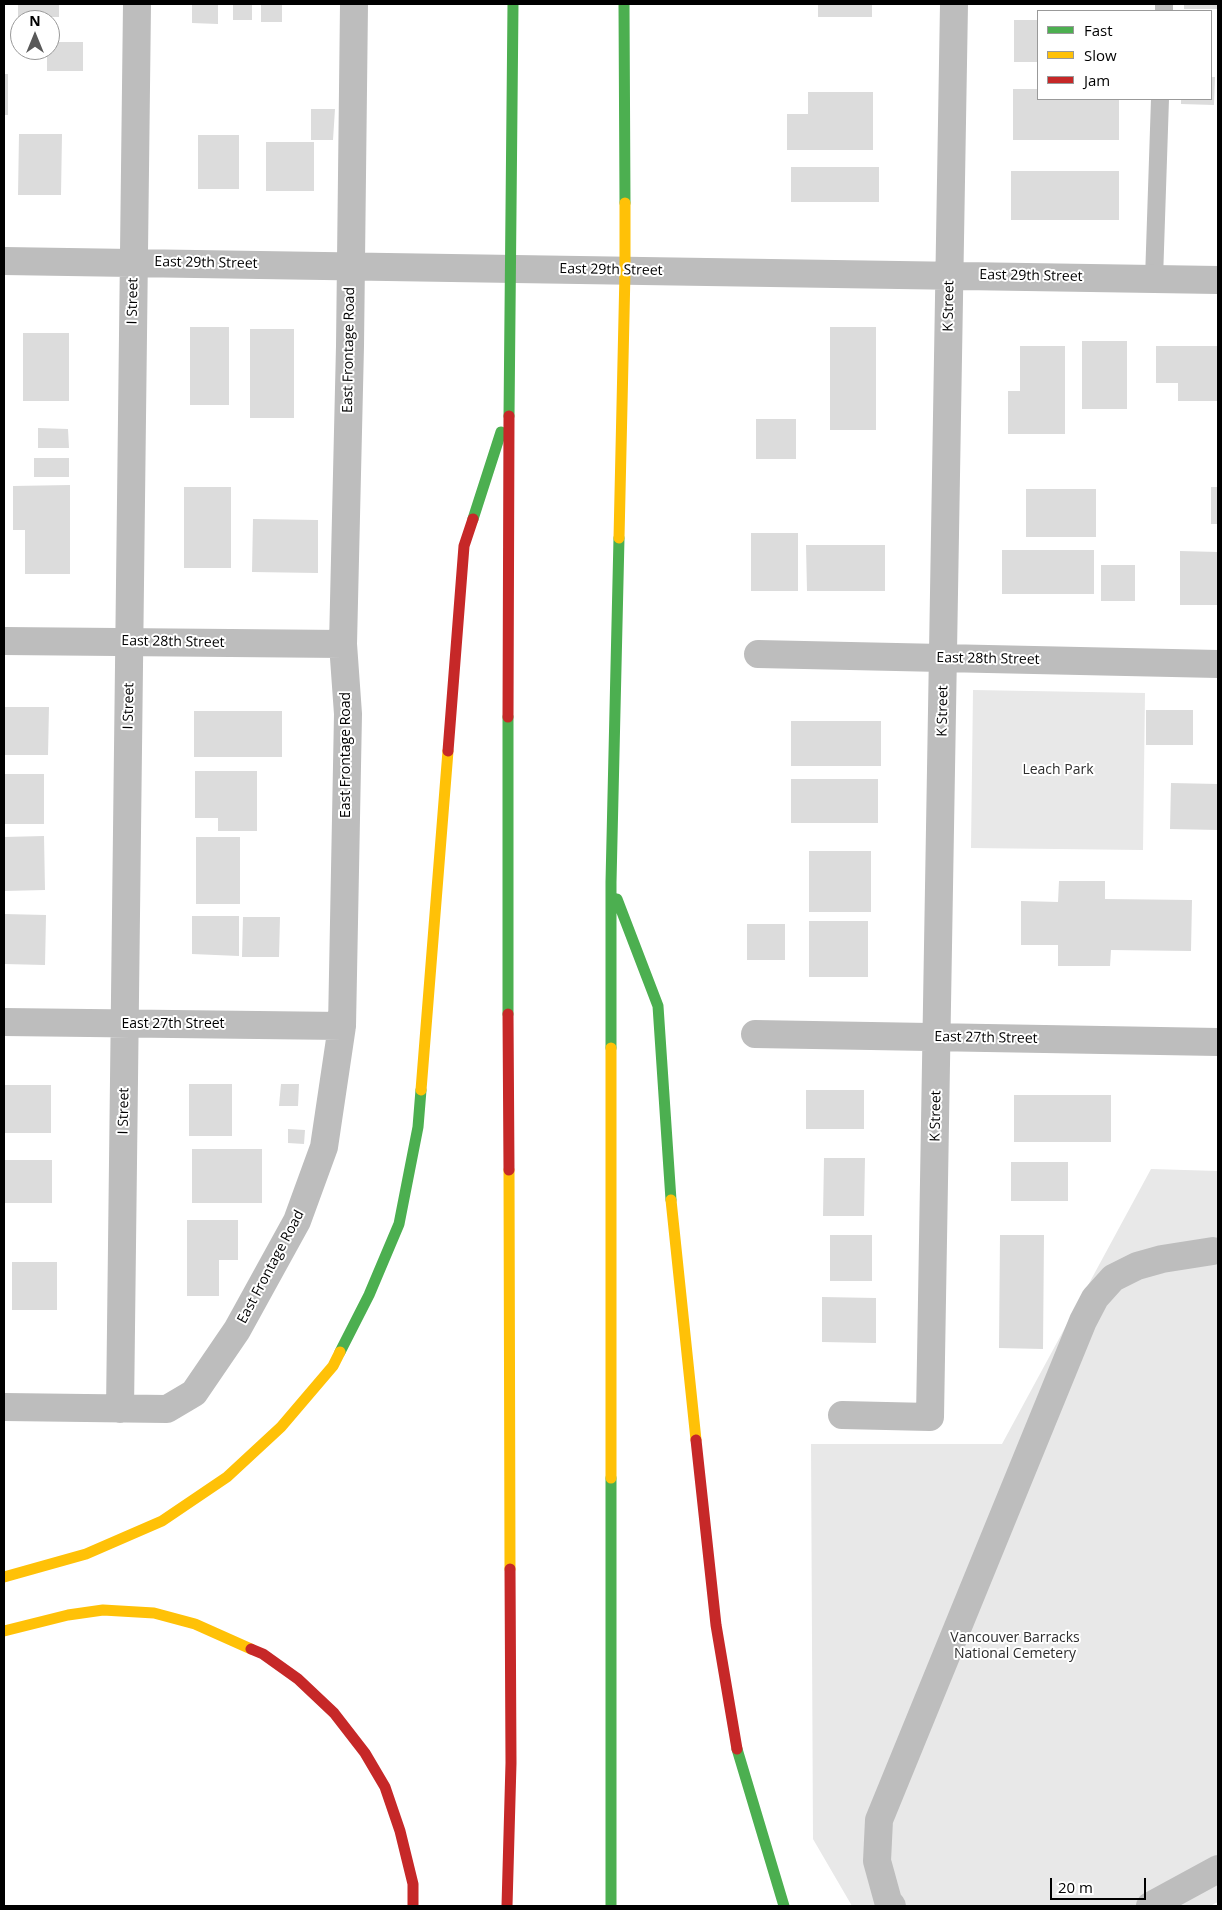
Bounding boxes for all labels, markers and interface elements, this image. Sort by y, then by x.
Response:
north arrow [10,10,60,60]
legend [1037,10,1212,100]
text: N [29,11,41,30]
text: Fast [1084,20,1113,40]
text: Slow [1084,45,1117,65]
text: Jam [1084,70,1110,90]
street label: East 29th Street [154,254,258,272]
street label: East 29th Street [559,261,663,279]
street label: East 29th Street [979,267,1083,285]
street label: I Street [124,278,142,324]
street label: K Street [940,280,958,332]
street label: East Frontage Road [340,287,358,413]
street label: East 28th Street [121,633,225,651]
street label: East 28th Street [936,650,1040,668]
street label: I Street [120,683,138,729]
street label: K Street [934,685,952,737]
street label: East Frontage Road [338,692,354,818]
park label: Leach Park [1022,762,1094,778]
street label: East 27th Street [121,1016,225,1032]
street label: East 27th Street [934,1029,1038,1047]
street label: I Street [115,1088,133,1134]
street label: K Street [927,1090,945,1142]
street label: East Frontage Road [234,1207,308,1327]
park label: Vancouver Barracks National Cemetery [950,1630,1080,1662]
scale bar [1052,1868,1148,1900]
text: 20 m [1058,1877,1093,1897]

